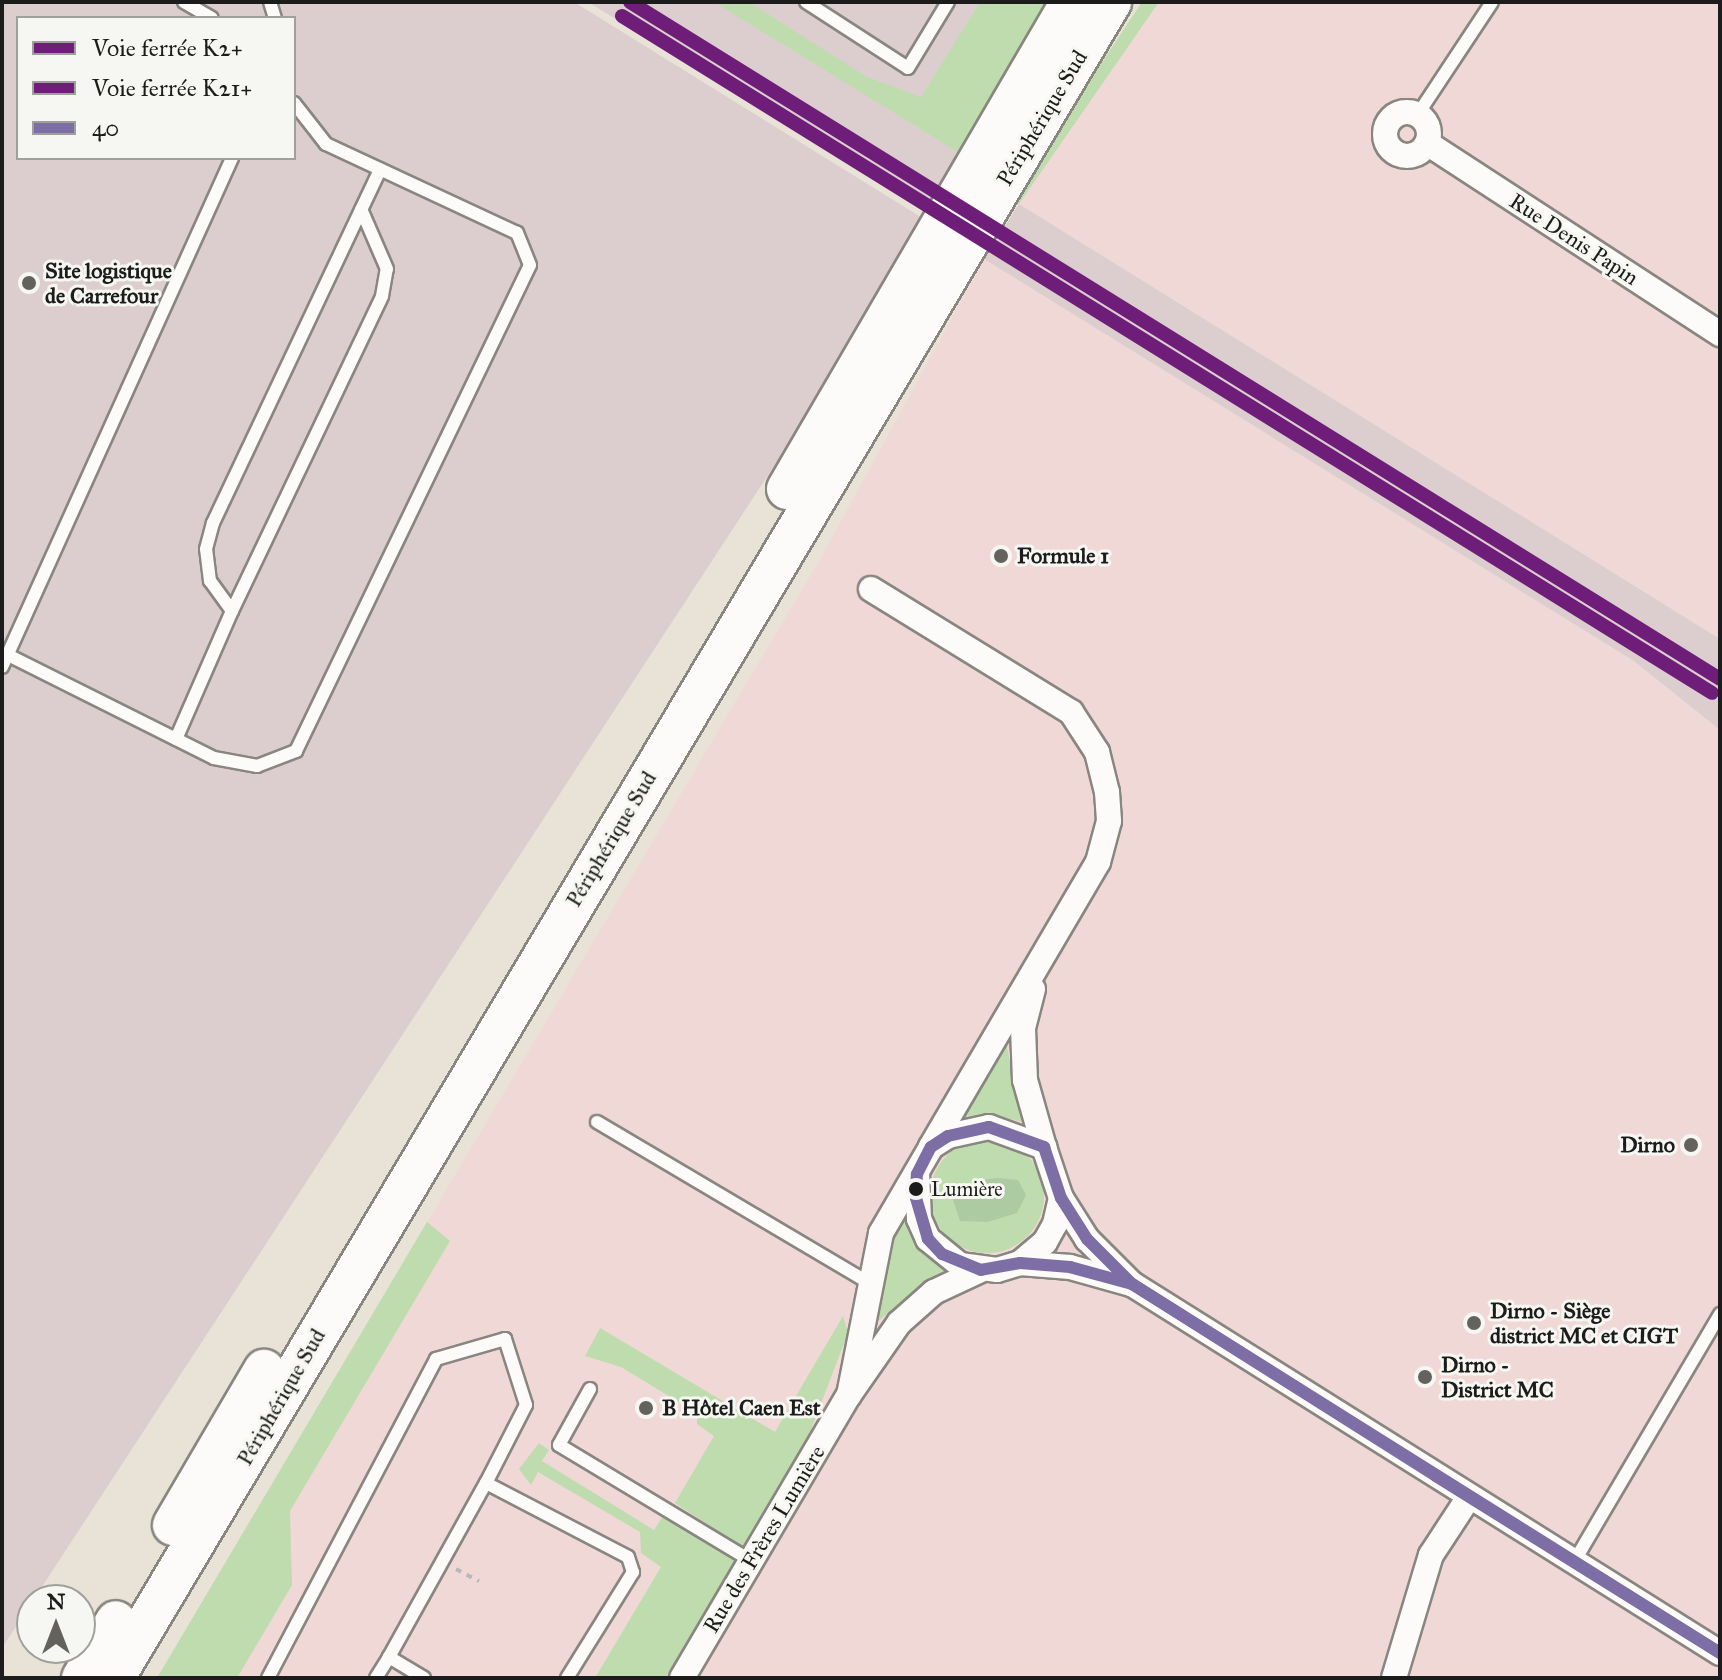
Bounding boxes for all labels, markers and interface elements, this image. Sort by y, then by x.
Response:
legend [16,16,296,160]
text: Voie ferrée K2+ [92,33,243,63]
street label: Périphérique Sud [991,45,1093,191]
text: Voie ferrée K21+ [92,73,252,103]
text: 40 [92,113,119,143]
street label: Rue Denis Papin [1505,187,1643,291]
place label: Site logistique de Carrefour [45,257,172,308]
marker: Site logistique de Carrefour [20,274,38,292]
place label: Formule 1 [1017,543,1109,569]
marker: Formule 1 [992,547,1010,565]
street label: Périphérique Sud [560,766,662,912]
place label: Dirno [1620,1132,1675,1158]
marker: Dirno [1682,1136,1700,1154]
place label: Lumière [931,1177,1003,1201]
marker: Lumière [908,1181,924,1197]
place label: Dirno - Siège district MC et CIGT [1490,1297,1678,1348]
marker: Dirno - Siège district MC et CIGT [1465,1314,1483,1332]
street label: Périphérique Sud [231,1324,331,1470]
place label: Dirno - District MC [1441,1351,1554,1402]
marker: Dirno - District MC [1416,1368,1434,1386]
place label: B Hôtel Caen Est [662,1395,821,1421]
marker: B Hôtel Caen Est [637,1399,655,1417]
street label: Rue des Frères Lumière [698,1441,830,1637]
north arrow [16,1584,96,1664]
text: N [47,1588,65,1615]

